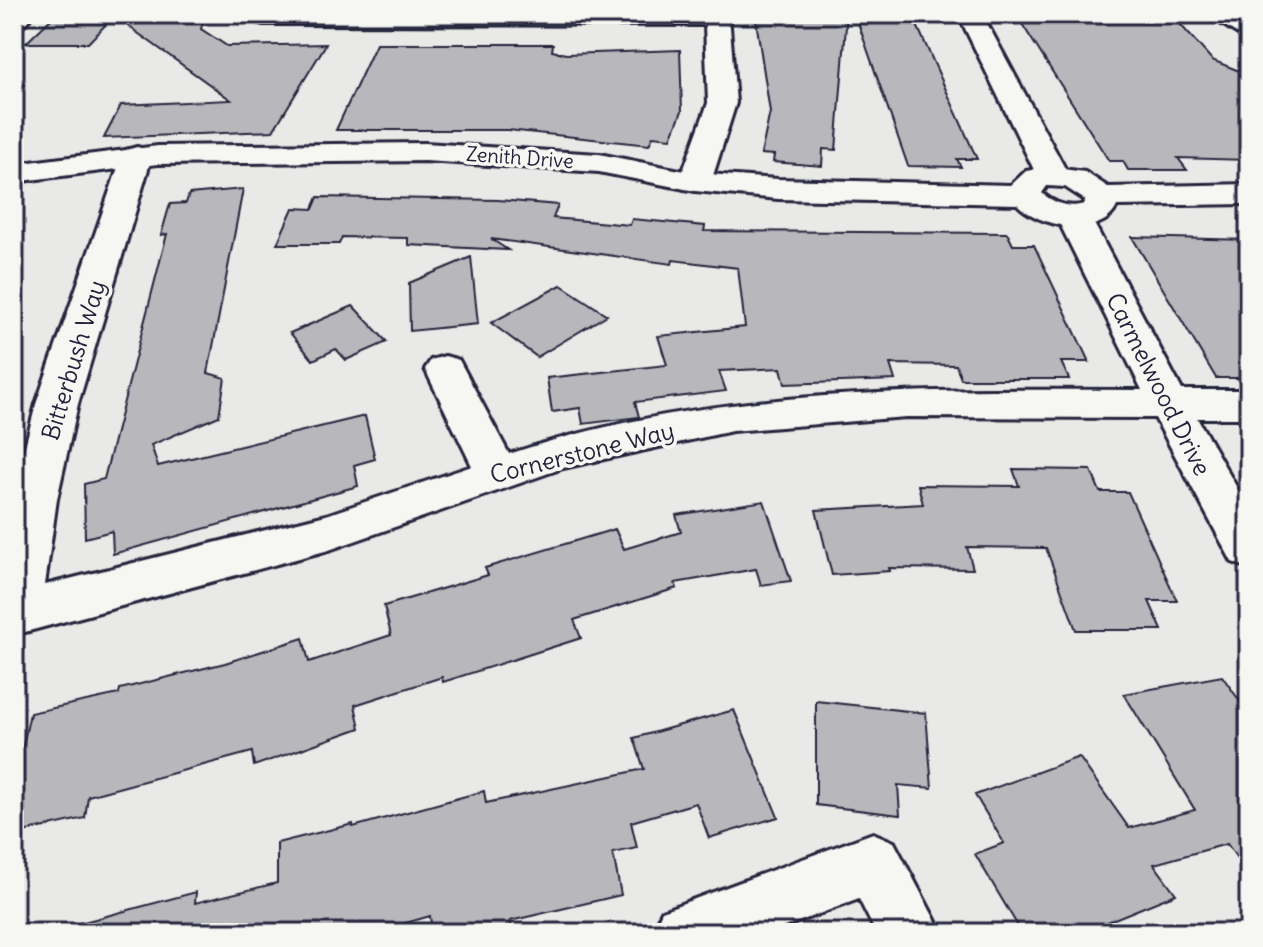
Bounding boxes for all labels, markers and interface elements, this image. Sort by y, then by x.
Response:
street label: Zenith Drive [465,141,575,173]
street label: Bitterbush Way [34,276,112,444]
street label: Carmelwood Drive [1100,288,1218,480]
street label: Cornerstone Way [487,415,677,489]

